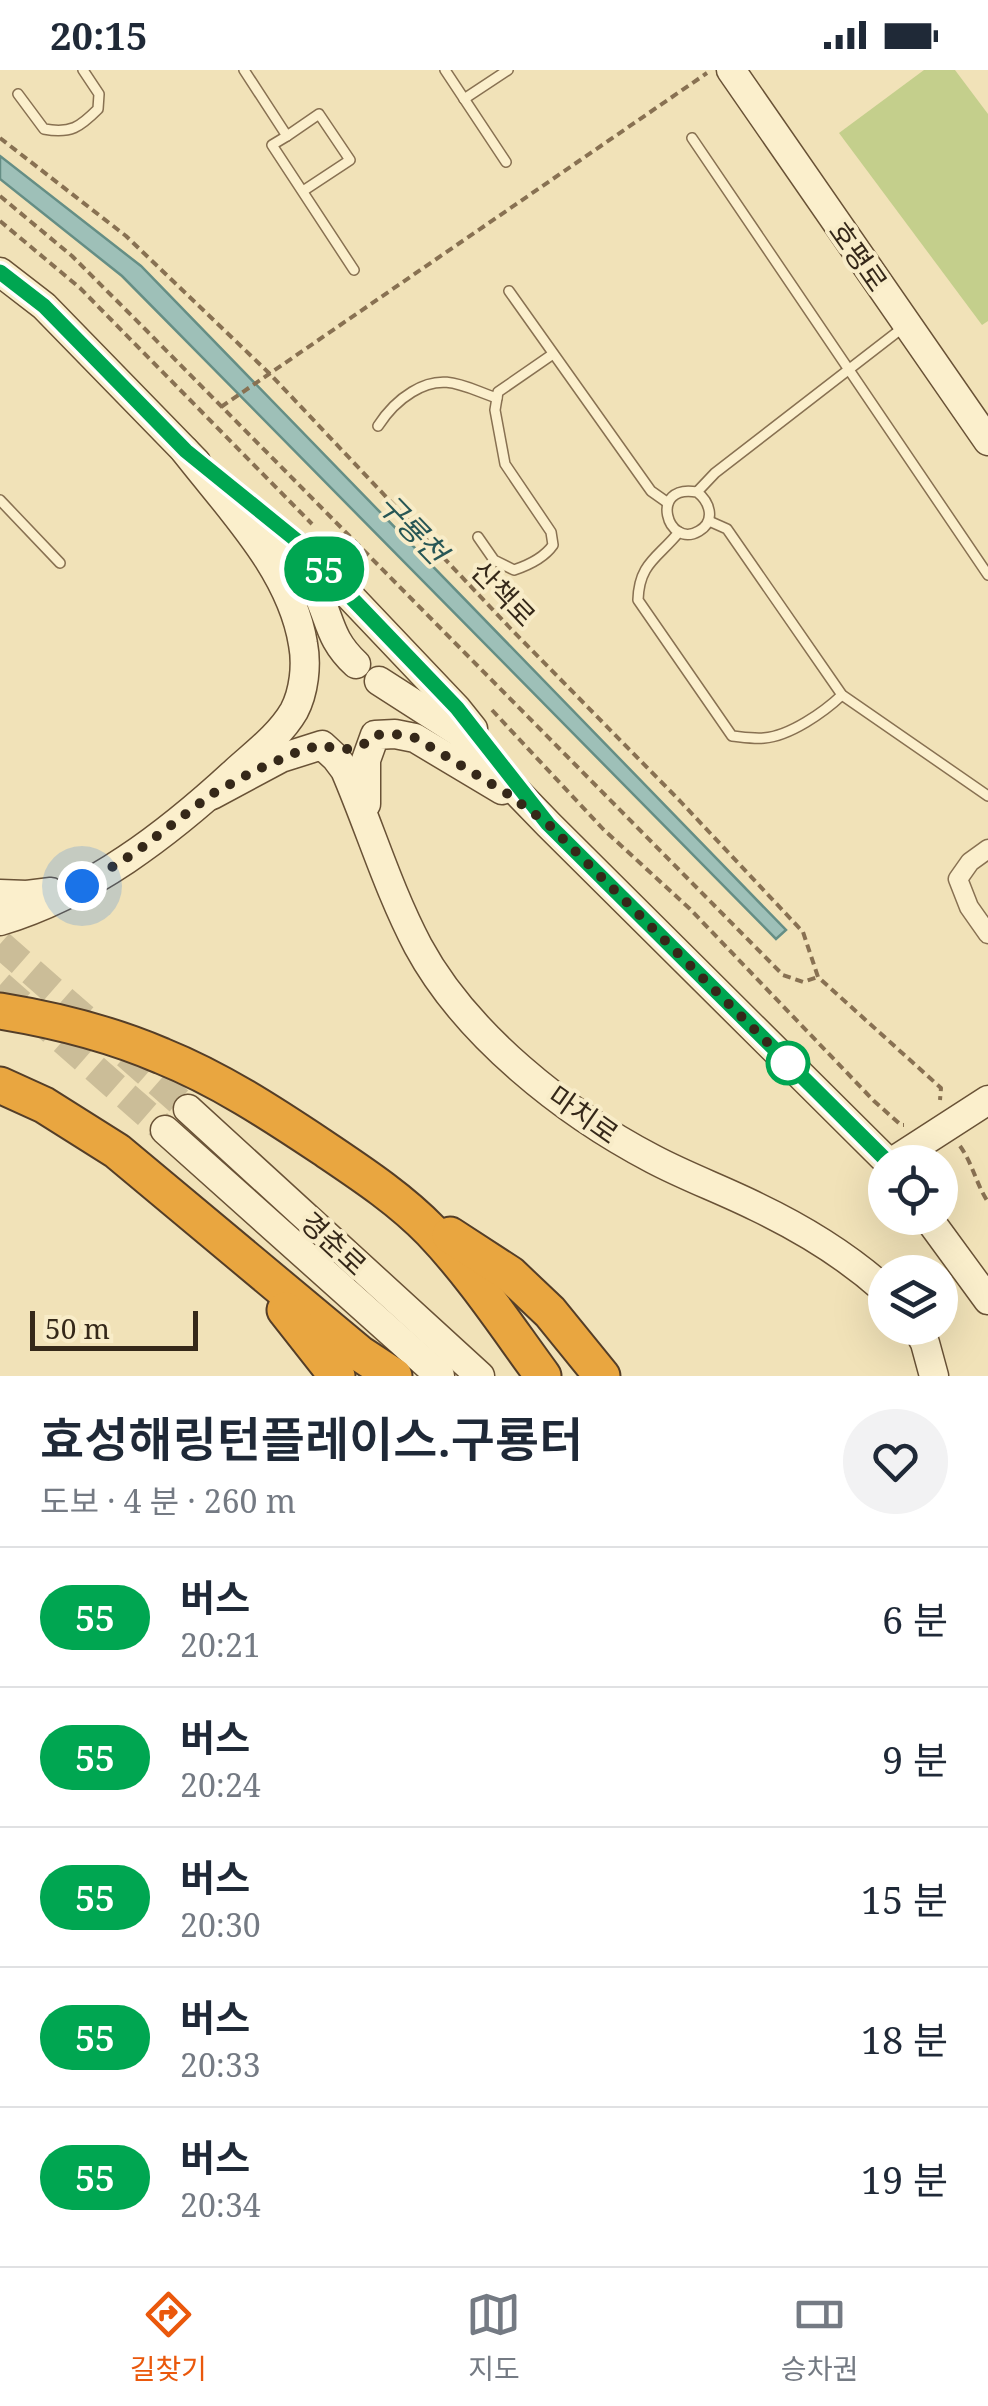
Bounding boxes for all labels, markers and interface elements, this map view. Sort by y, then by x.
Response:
text: 20:15 [50,9,147,61]
street label: 호평로 [821,213,897,299]
water label: 구룡천 [369,484,459,574]
line badge: 55 [279,536,369,602]
text: 55 [304,546,344,593]
street label: 산책로 [463,552,545,634]
your location [57,861,107,911]
unlabelled marker [767,1042,809,1084]
street label: 마치로 [541,1076,627,1152]
map controls [868,1145,958,1345]
button: locate [868,1145,958,1235]
street label: 경춘로 [293,1203,375,1283]
button: layers [868,1255,958,1345]
scale bar [30,1306,198,1350]
text: 50 m [45,1309,110,1347]
text: 효성해링턴플레이스.구룡터 [40,1406,583,1471]
button: heart [843,1409,948,1514]
text: 도보 · 4 분 · 260 m [40,1479,296,1522]
text: 버스 [180,1571,250,1623]
text: 6 분 [882,1593,948,1645]
text: 55 [75,1594,115,1641]
text: 20:21 [180,1623,261,1666]
text: 버스 [180,1711,250,1763]
text: 9 분 [882,1733,948,1785]
text: 55 [75,1734,115,1781]
text: 20:24 [180,1763,261,1806]
text: 버스 [180,1851,250,1903]
text: 15 분 [861,1873,948,1925]
text: 55 [75,1874,115,1921]
text: 20:30 [180,1903,261,1946]
text: 버스 [180,1991,250,2043]
text: 18 분 [861,2013,948,2065]
text: 55 [75,2014,115,2061]
text: 20:33 [180,2043,261,2086]
text: 버스 [180,2131,250,2183]
text: 19 분 [861,2153,948,2205]
text: 55 [75,2154,115,2201]
text: 20:34 [180,2183,261,2226]
tab: 길찾기 [130,2287,207,2387]
tab: 지도 [466,2287,521,2387]
tab: 승차권 [781,2287,858,2387]

